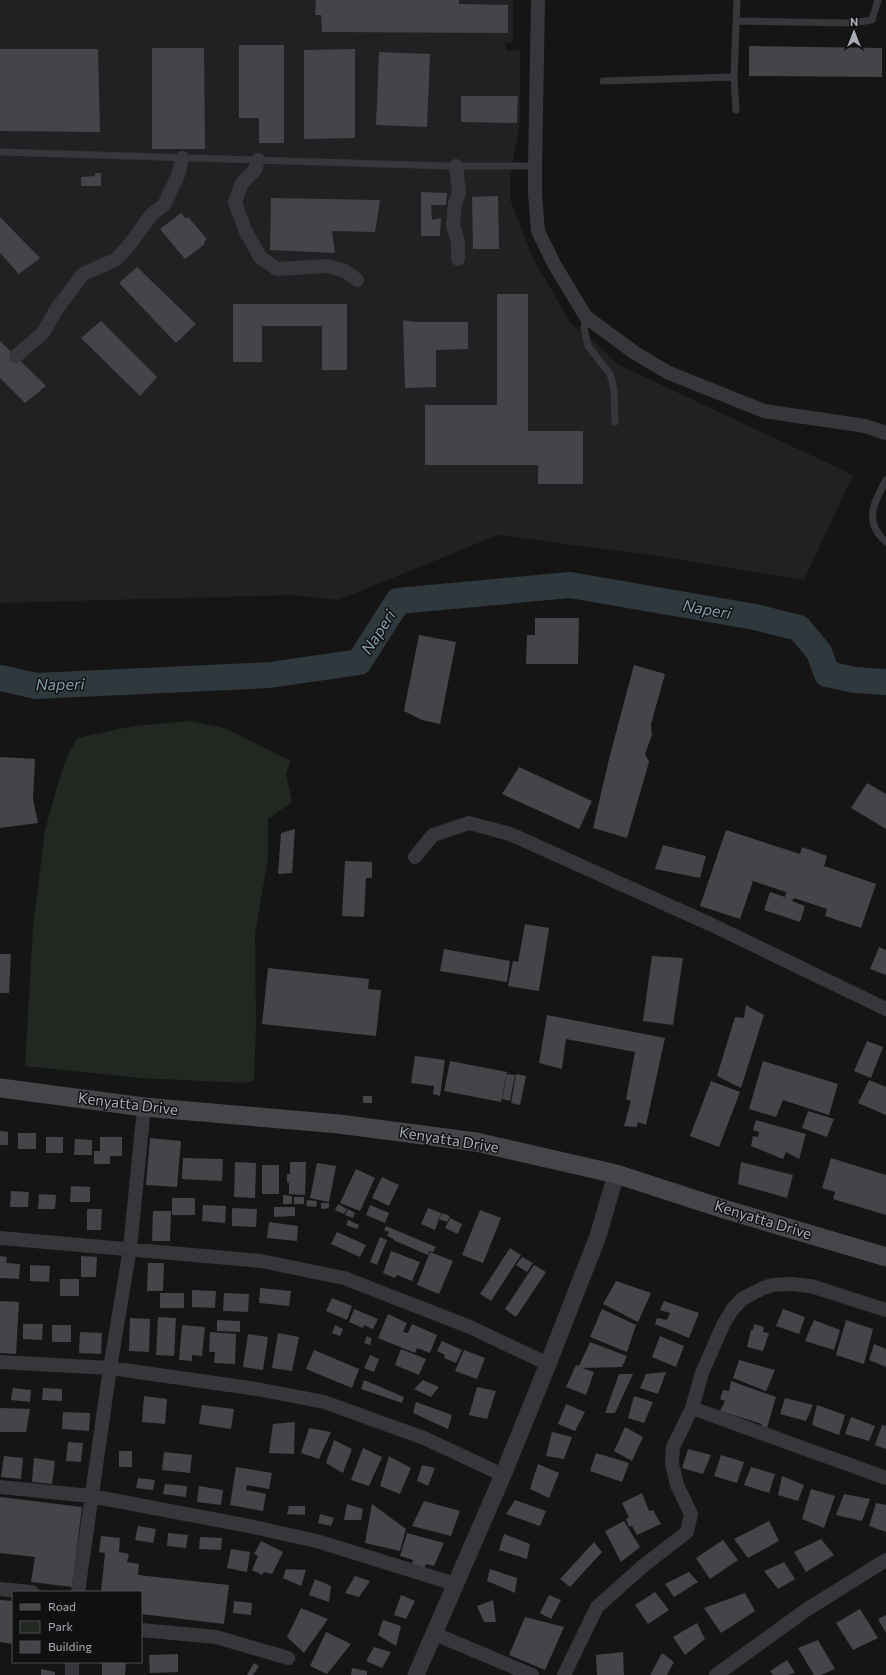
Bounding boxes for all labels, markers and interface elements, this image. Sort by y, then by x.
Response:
north arrow [834,12,874,52]
text: N [850,15,858,28]
water label: Naperi [681,595,734,622]
water label: Naperi [356,605,399,657]
water label: Naperi [35,674,85,693]
street label: Kenyatta Drive [77,1088,179,1118]
street label: Kenyatta Drive [398,1122,500,1156]
street label: Kenyatta Drive [713,1196,814,1242]
legend [12,1591,142,1663]
text: Road [48,1599,76,1613]
text: Park [48,1619,74,1633]
text: Building [48,1639,92,1653]

